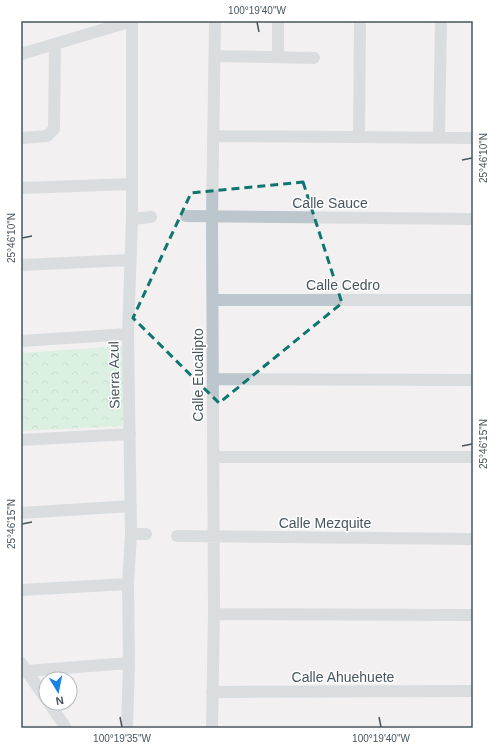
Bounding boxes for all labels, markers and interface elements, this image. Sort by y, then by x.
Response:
text: 100°19'40"W [228,5,286,16]
text: 25°46'10"N [478,133,489,183]
street label: Calle Sauce [292,195,368,211]
text: 25°46'10"N [6,213,17,263]
street label: Calle Cedro [306,277,380,293]
street label: Calle Eucalipto [190,328,206,422]
street label: Sierra Azul [105,341,123,409]
text: 25°46'15"N [478,419,489,469]
text: 25°46'15"N [6,499,17,549]
street label: Calle Mezquite [279,515,372,531]
street label: Calle Ahuehuete [292,669,395,685]
north arrow [38,671,78,711]
text: N [55,694,65,707]
text: 100°19'35"W [93,733,151,744]
text: 100°19'40"W [352,733,410,744]

